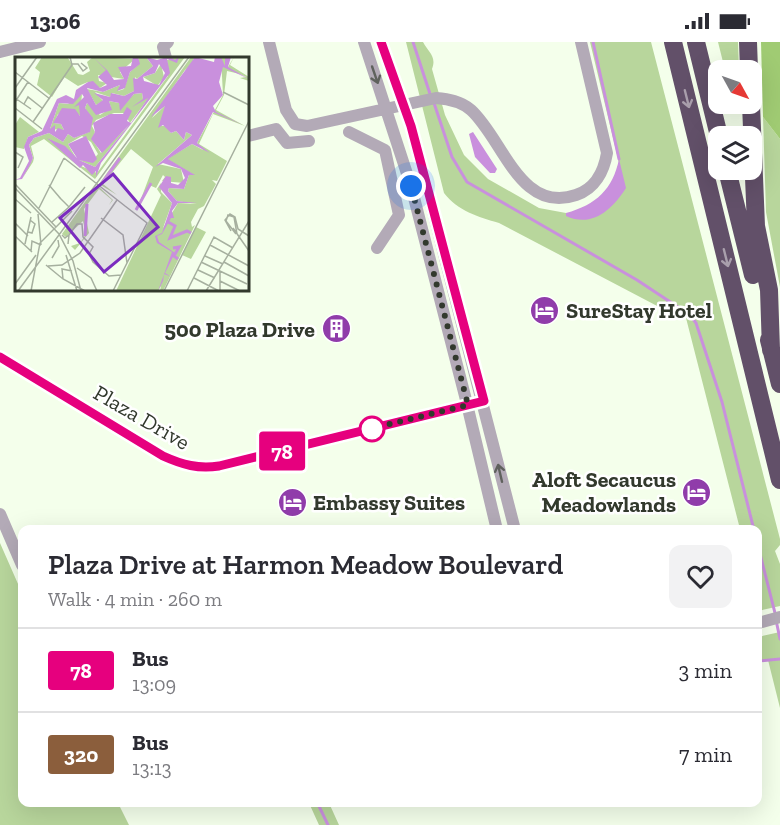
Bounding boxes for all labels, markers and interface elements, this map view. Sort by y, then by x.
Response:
text: 13:06 [30,8,81,35]
inset map [15,57,249,291]
north arrow [708,60,762,114]
map controls [708,60,762,180]
one-way arrow [371,65,382,84]
one-way arrow [681,89,693,108]
button: layers [708,126,762,180]
your location [396,171,426,201]
one-way arrow [720,248,732,267]
hotel icon: SureStay Hotel [529,294,561,326]
place label: SureStay Hotel [566,297,712,324]
building icon: 500 Plaza Drive [320,313,352,345]
place label: 500 Plaza Drive [165,316,315,343]
street label: Plaza Drive [89,379,195,456]
unlabelled marker [359,416,385,442]
line badge: 78 [255,432,309,470]
text: 78 [271,439,293,464]
one-way arrow [494,464,506,483]
place label: Aloft Secaucus Meadowlands [532,466,676,518]
hotel icon: Aloft Secaucus Meadowlands [681,476,713,508]
hotel icon: Embassy Suites [276,486,308,518]
place label: Embassy Suites [313,489,465,516]
button: heart [669,545,732,608]
text: Plaza Drive at Harmon Meadow Boulevard [48,548,563,581]
text: Walk · 4 min · 260 m [48,587,222,611]
text: Bus [132,645,169,672]
text: 3 min [678,657,732,684]
text: 78 [70,658,92,683]
text: 13:09 [132,672,176,696]
text: Bus [132,729,169,756]
text: 7 min [679,741,732,768]
text: 320 [64,742,98,767]
text: 13:13 [132,756,171,780]

